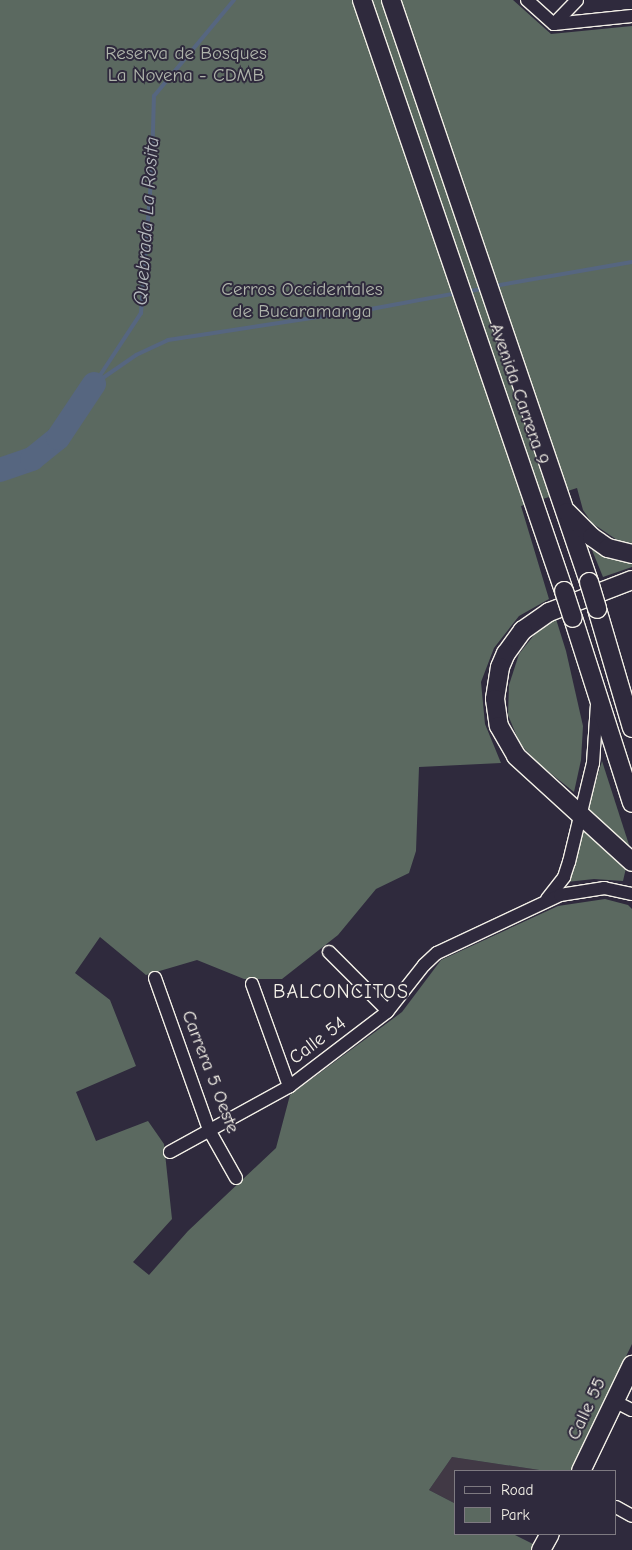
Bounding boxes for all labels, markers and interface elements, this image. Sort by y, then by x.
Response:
park label: Reserva de Bosques La Novena - CDMB [105,43,267,87]
water label: Quebrada La Rosita [128,136,164,306]
park label: Cerros Occidentales de Bucaramanga [221,279,383,323]
street label: Avenida Carrera 9 [484,320,554,468]
district label: BALCONCITOS [272,979,410,1003]
street label: Carrera 5 Oeste [176,1007,244,1137]
street label: Calle 54 [285,1012,351,1070]
street label: Calle 55 [563,1374,611,1444]
legend [454,1470,617,1535]
text: Road [501,1481,533,1499]
text: Park [501,1506,530,1524]

